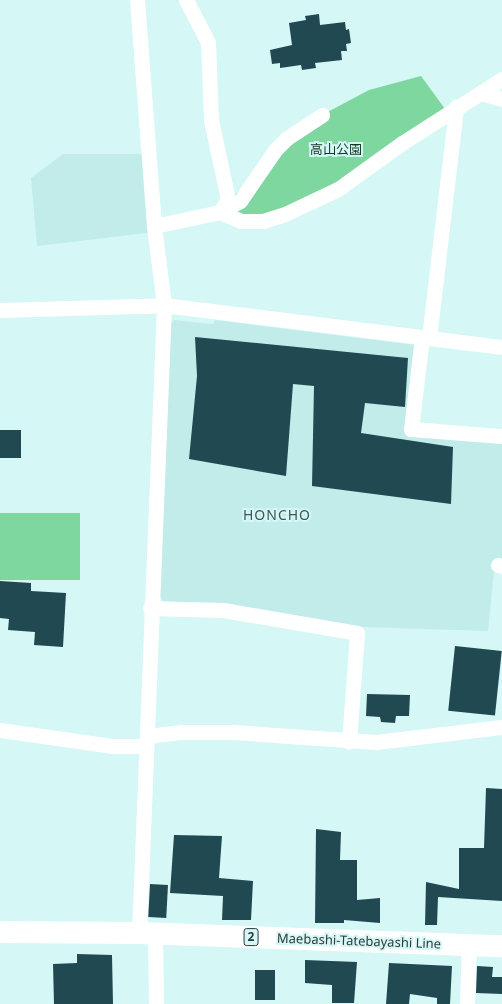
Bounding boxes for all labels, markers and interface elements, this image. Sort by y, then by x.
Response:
park label: 高山公園 [310,141,362,157]
district label: HONCHO [243,507,311,523]
road number: 2 [243,927,259,947]
street label: Maebashi-Tatebayashi Line [277,930,441,952]

